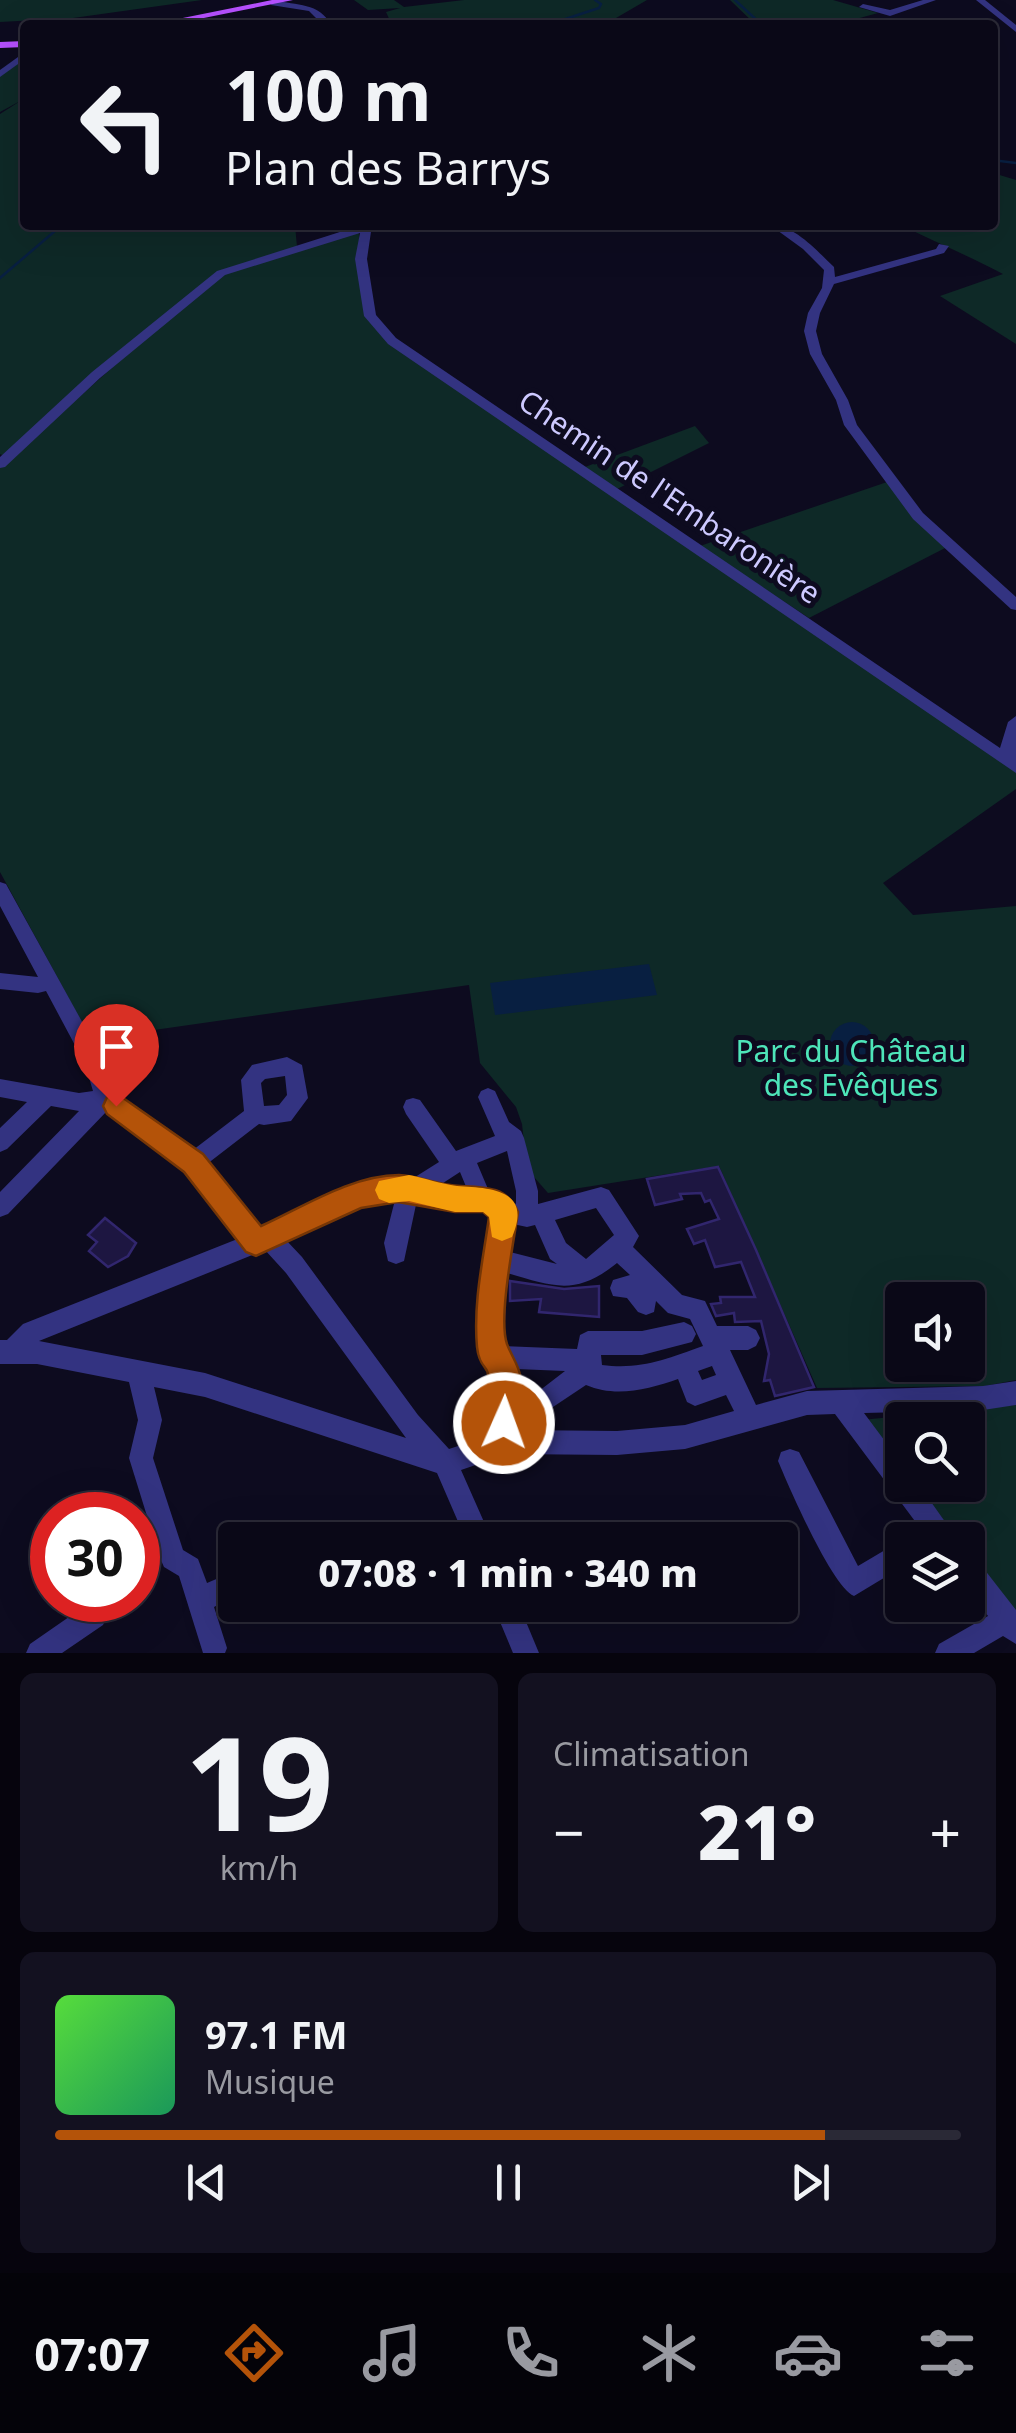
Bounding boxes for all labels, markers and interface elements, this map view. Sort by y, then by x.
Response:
text: 100 m [225,46,432,142]
icon: left [60,60,190,190]
text: Plan des Barrys [225,137,551,198]
street label: Chemin de l'Embaronière [511,379,829,613]
pin [74,1004,159,1107]
icon: arrive [89,1019,144,1074]
park label: Parc du Château des Evêques [735,1030,967,1105]
map controls [885,1282,985,1622]
button: sound [885,1282,985,1382]
position arrow [452,1371,556,1475]
button: search [885,1402,985,1502]
speed limit sign: 30 [30,1492,160,1622]
button: layers [885,1522,985,1622]
text: 07:08 · 1 min · 340 m [318,1546,698,1598]
text: 19 [185,1692,333,1869]
text: Climatisation [553,1732,750,1775]
text: 21° [698,1780,816,1882]
text: − [553,1794,584,1869]
text: + [930,1794,961,1869]
text: km/h [220,1846,298,1889]
text: 97.1 FM [205,2008,347,2060]
text: Musique [205,2060,335,2103]
icon: previous [179,2155,234,2210]
icon: pause [481,2155,536,2210]
icon: next [783,2155,838,2210]
icon: directions [219,2318,289,2388]
icon: music [357,2318,427,2388]
icon: phone [496,2318,566,2388]
icon: climate [634,2318,704,2388]
icon: car [773,2318,843,2388]
icon: filters [912,2318,982,2388]
text: 07:07 [34,2323,150,2384]

